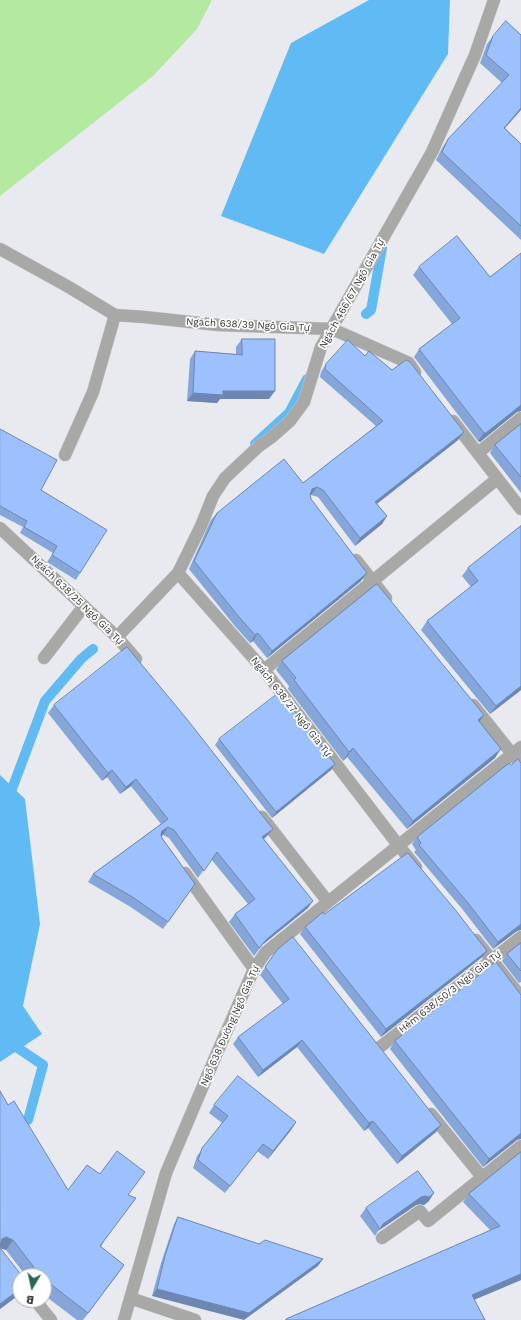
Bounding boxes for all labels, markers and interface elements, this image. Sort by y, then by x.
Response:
street label: Ngách 466/67 Ngô Gia Tự [317,237,387,351]
street label: Ngách 638/39 Ngô Gia Tự [186,316,310,334]
street label: Ngách 638/25 Ngô Gia Tự [28,553,126,647]
street label: Ngách 638/27 Ngô Gia Tự [248,655,334,759]
street label: Hẻm 638/50/3 Ngô Gia Tự [396,948,504,1036]
street label: Ngõ 638 Đường Ngô Gia Tự [198,964,262,1088]
north arrow [12,1268,52,1308]
text: B [25,1292,35,1306]

